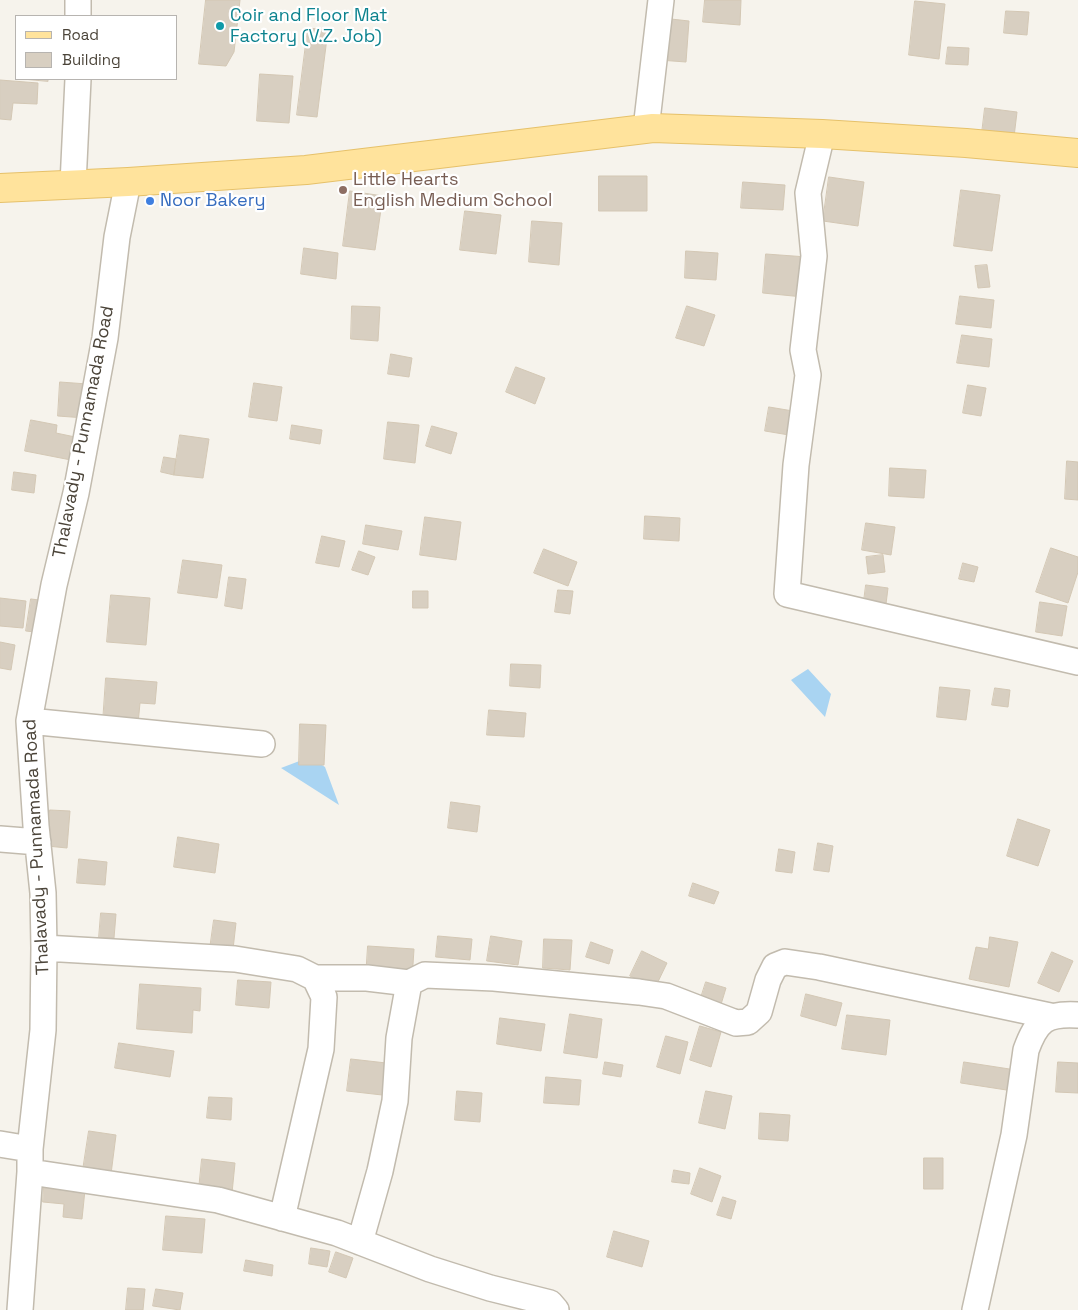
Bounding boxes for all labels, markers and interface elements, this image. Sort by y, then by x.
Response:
place label: Coir and Floor Mat Factory (V.Z. Job) [230,5,388,48]
legend [15,15,178,80]
marker: Coir and Floor Mat Factory (V.Z. Job) [214,20,226,32]
text: Road [62,25,99,44]
text: Building [62,50,121,69]
place label: Little Hearts English Medium School [353,169,553,212]
marker: Little Hearts English Medium School [337,184,349,196]
place label: Noor Bakery [160,190,266,212]
marker: Noor Bakery [144,195,156,207]
street label: Thalavady - Punnamada Road [49,304,119,560]
street label: Thalavady - Punnamada Road [20,718,54,976]

